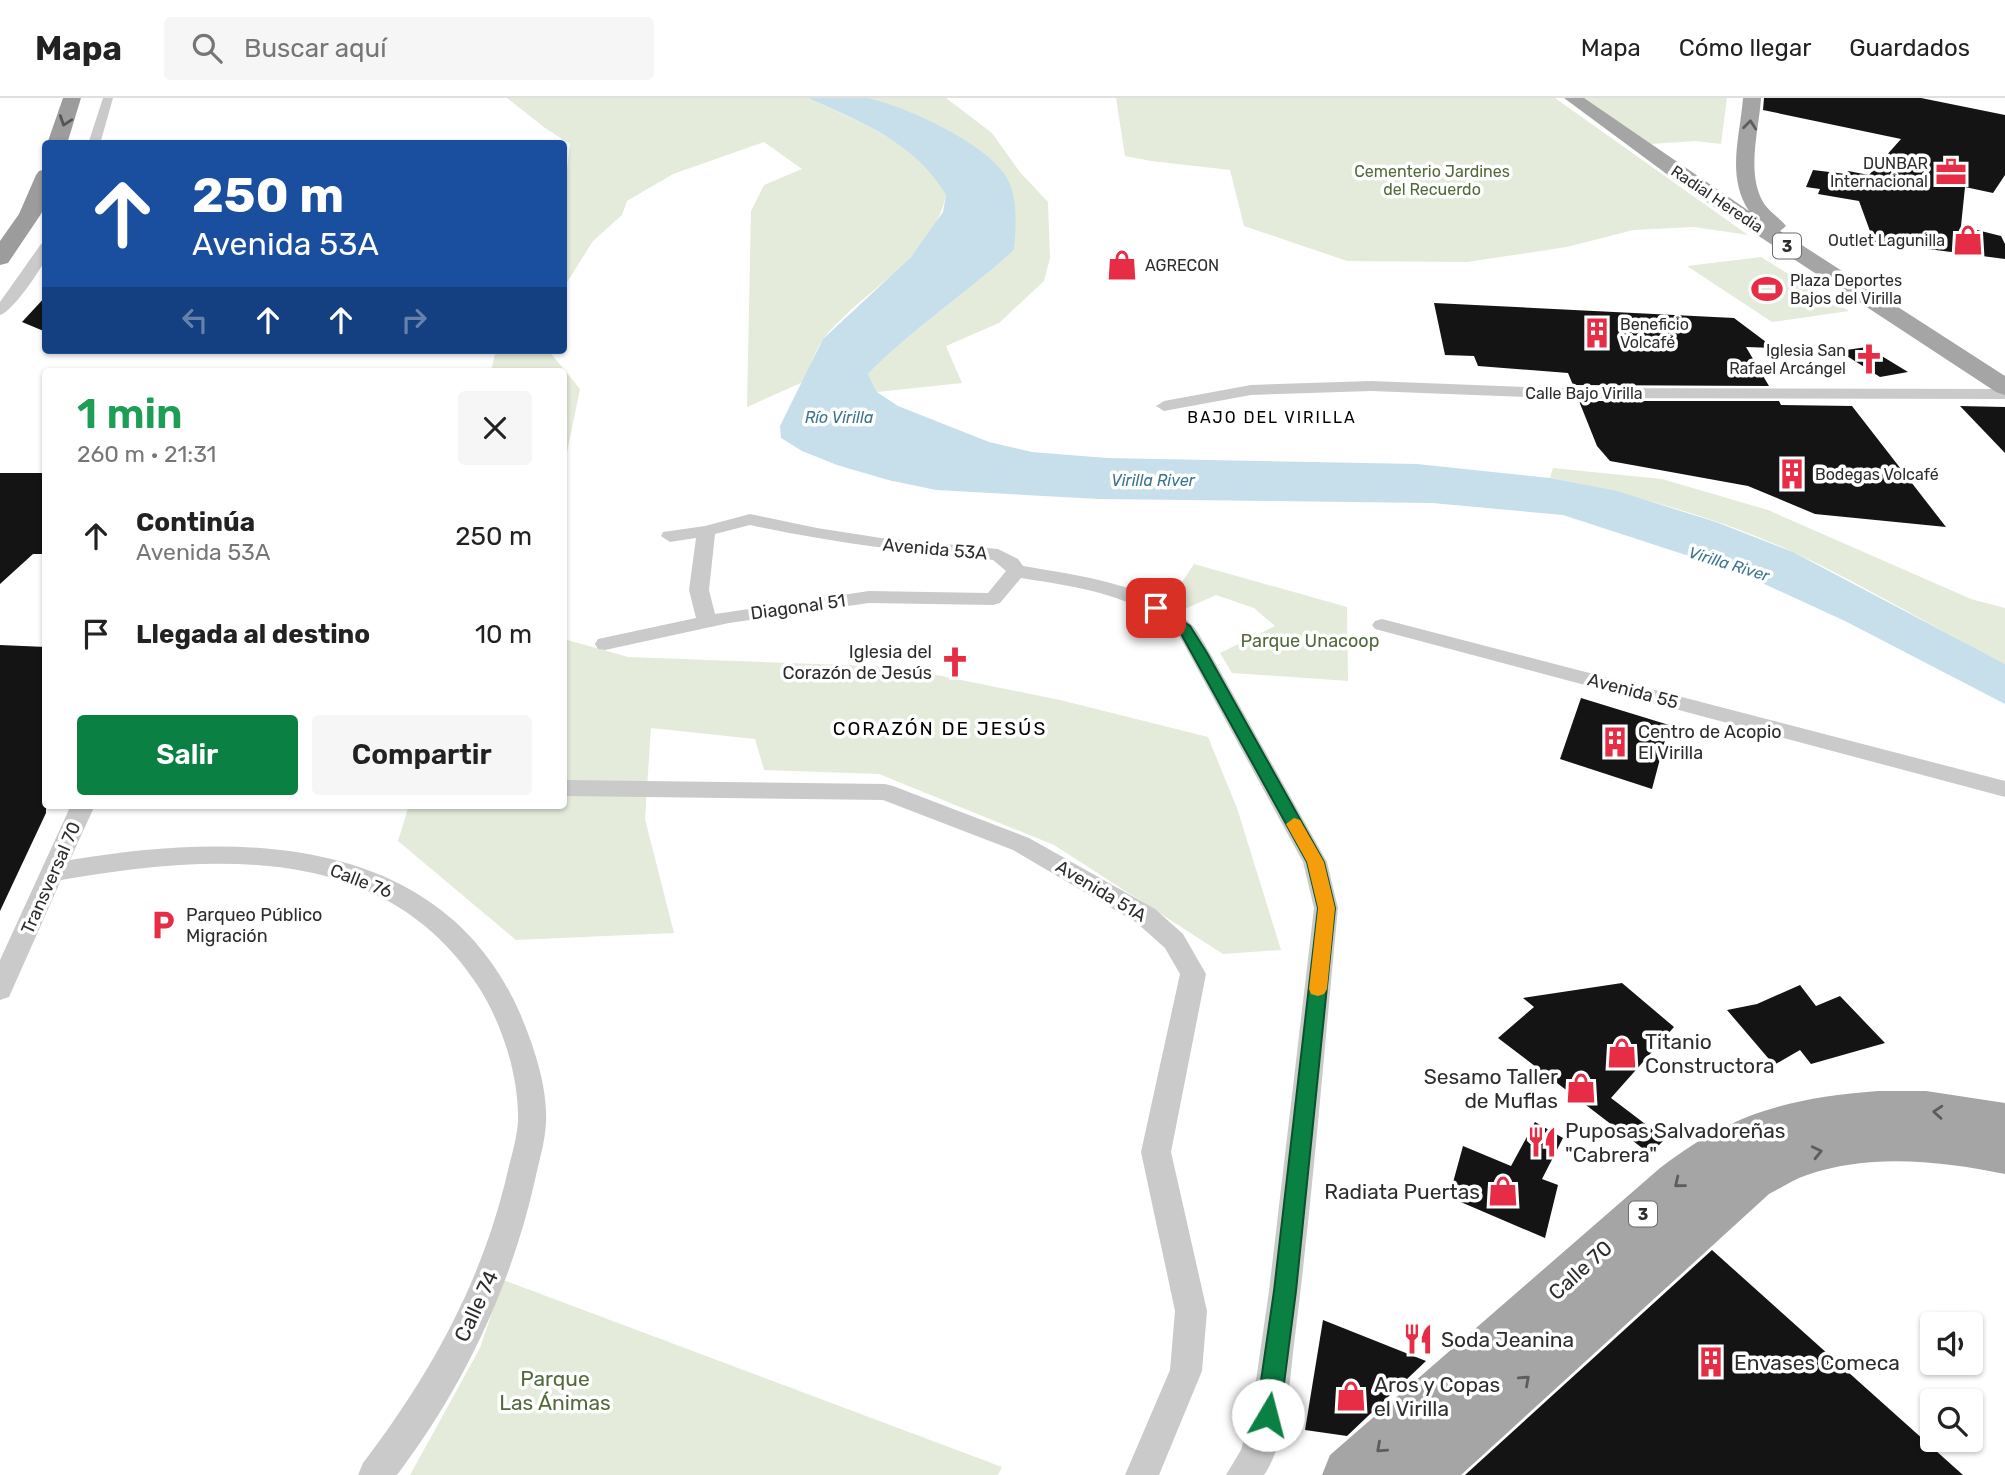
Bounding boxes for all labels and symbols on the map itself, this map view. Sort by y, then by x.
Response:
one-way arrow [59,114,73,126]
one-way arrow [1742,119,1757,131]
place label: DUNBAR Internacional [1830,154,1928,191]
office icon: DUNBAR Internacional [1934,155,1968,189]
street label: Radial Heredia [1667,161,1767,237]
park label: Cementerio Jardines del Recuerdo [1354,162,1510,199]
shop icon: Outlet Lagunilla [1951,223,1985,257]
place label: Outlet Lagunilla [1828,231,1945,250]
road number: 3 [1773,234,1801,258]
shop icon: AGRECON [1105,248,1139,282]
place label: AGRECON [1145,256,1219,275]
place label: Plaza Deportes Bajos del Virilla [1790,271,1902,308]
sports icon: Plaza Deportes Bajos del Virilla [1750,272,1784,306]
place label: Beneficio Volcafé [1620,315,1689,352]
building icon: Beneficio Volcafé [1580,316,1614,350]
place label: Iglesia San Rafael Arcángel [1729,341,1846,378]
church icon: Iglesia San Rafael Arcángel [1852,342,1886,376]
street label: Calle Bajo Virilla [1525,384,1643,403]
water label: Río Virilla [805,408,873,427]
district label: BAJO DEL VIRILLA [1187,408,1357,427]
building icon: Bodegas Volcafé [1775,457,1809,491]
place label: Bodegas Volcafé [1815,465,1939,484]
water label: Virilla River [1111,471,1196,490]
street label: Avenida 53A [882,533,988,565]
water label: Virilla River [1686,543,1773,586]
pin [1126,578,1186,638]
street label: Diagonal 51 [749,589,847,625]
park label: Parque Unacoop [1241,630,1379,652]
place label: Iglesia del Corazón de Jesús [782,641,932,684]
church icon: Iglesia del Corazón de Jesús [938,645,972,679]
street label: Avenida 55 [1585,668,1681,714]
district label: CORAZÓN DE JESÚS [833,717,1047,740]
place label: Centro de Acopio El Virilla [1638,721,1782,764]
building icon: Centro de Acopio El Virilla [1598,725,1632,759]
street label: Transversal 70 [16,818,86,938]
street label: Avenida 51A [1052,855,1150,927]
street label: Calle 76 [327,859,395,903]
place label: Parqueo Público Migración [186,904,322,947]
parking icon: Parqueo Público Migración [146,908,180,942]
place label: Titanio Constructora [1645,1029,1775,1078]
shop icon: Titanio Constructora [1605,1036,1639,1070]
place label: Sesamo Taller de Muflas [1424,1064,1558,1113]
shop icon: Sesamo Taller de Muflas [1564,1071,1598,1105]
one-way arrow [1932,1105,1943,1120]
place label: Puposas Salvadoreñas "Cabrera" [1565,1118,1786,1167]
restaurant icon: Puposas Salvadoreñas "Cabrera" [1525,1125,1559,1159]
one-way arrow [1811,1146,1823,1160]
shop icon: Radiata Puertas [1486,1174,1520,1208]
one-way arrow [1675,1175,1688,1187]
place label: Radiata Puertas [1324,1179,1480,1204]
road number: 3 [1629,1202,1657,1226]
street label: Calle 70 [1543,1235,1617,1305]
street label: Calle 74 [449,1266,503,1346]
restaurant icon: Soda Jeanina [1401,1322,1435,1356]
place label: Soda Jeanina [1441,1327,1574,1352]
building icon: Envases Comeca [1694,1345,1728,1379]
place label: Envases Comeca [1734,1350,1900,1375]
park label: Parque Las Ánimas [499,1366,611,1415]
place label: Aros y Copas el Virilla [1374,1372,1500,1421]
one-way arrow [1517,1376,1530,1388]
position arrow [1231,1378,1305,1452]
shop icon: Aros y Copas el Virilla [1334,1379,1368,1413]
one-way arrow [1376,1440,1389,1452]

